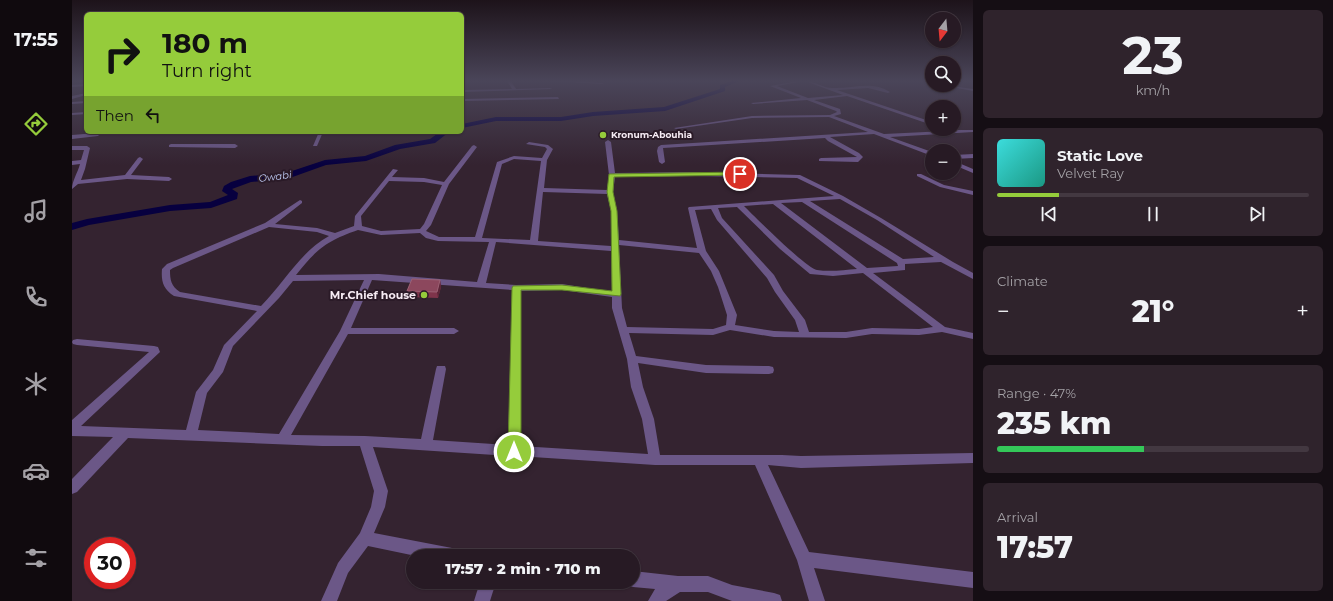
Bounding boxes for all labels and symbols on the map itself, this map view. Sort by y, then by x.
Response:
north arrow [925,12,961,48]
place label: Kronum-Abouhia [611,129,692,140]
marker: Kronum-Abouhia [598,130,608,140]
pin [723,157,757,191]
water label: Owabi [258,168,293,185]
place label: Mr.Chief house [330,288,416,302]
marker: Mr.Chief house [419,290,429,300]
position arrow [493,431,535,473]
speed limit sign: 30 [84,537,136,589]

